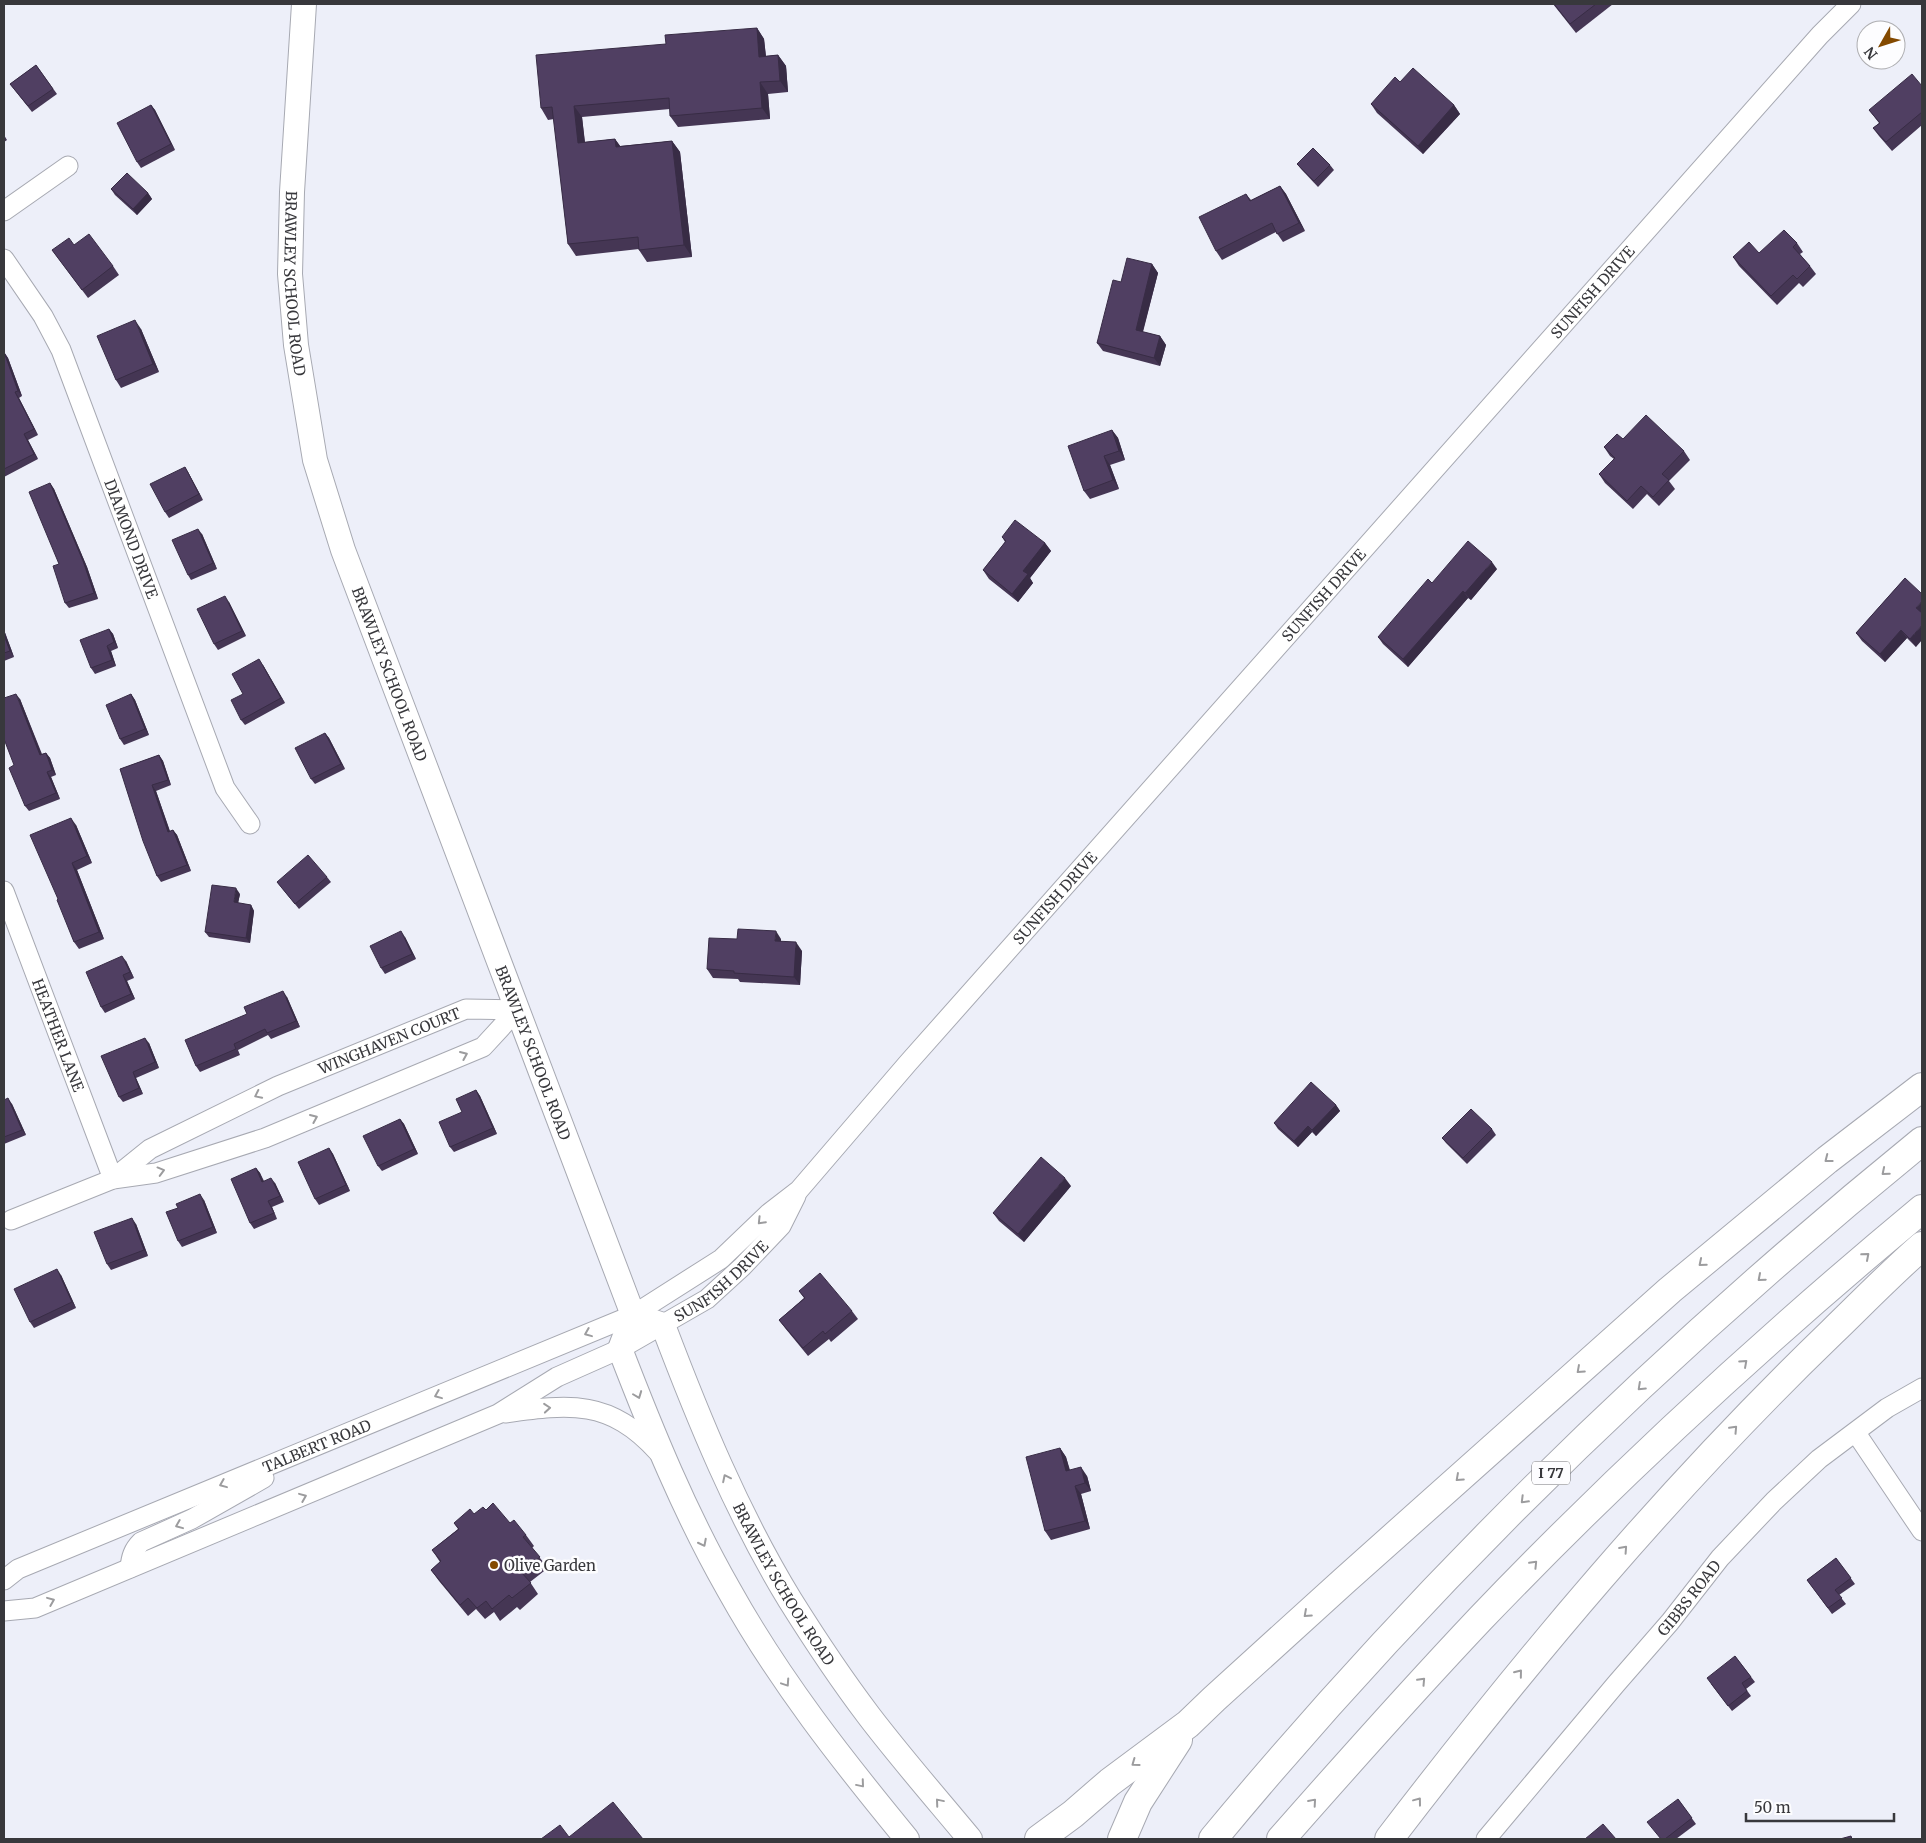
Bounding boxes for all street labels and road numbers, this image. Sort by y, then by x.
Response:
street label: BRAWLEY SCHOOL ROAD [280,191,310,377]
street label: SUNFISH DRIVE [1546,241,1638,342]
street label: DIAMOND DRIVE [101,476,163,602]
street label: SUNFISH DRIVE [1277,544,1370,645]
street label: BRAWLEY SCHOOL ROAD [348,584,432,764]
street label: SUNFISH DRIVE [1009,847,1101,948]
street label: BRAWLEY SCHOOL ROAD [492,963,575,1143]
street label: HEATHER LANE [28,976,89,1095]
street label: WINGHAVEN COURT [314,1003,463,1078]
street label: SUNFISH DRIVE [670,1236,772,1326]
street label: TALBERT ROAD [260,1415,374,1476]
road number: I 77 [1532,1462,1570,1485]
street label: BRAWLEY SCHOOL ROAD [729,1499,839,1669]
street label: GIBBS ROAD [1653,1556,1724,1640]

